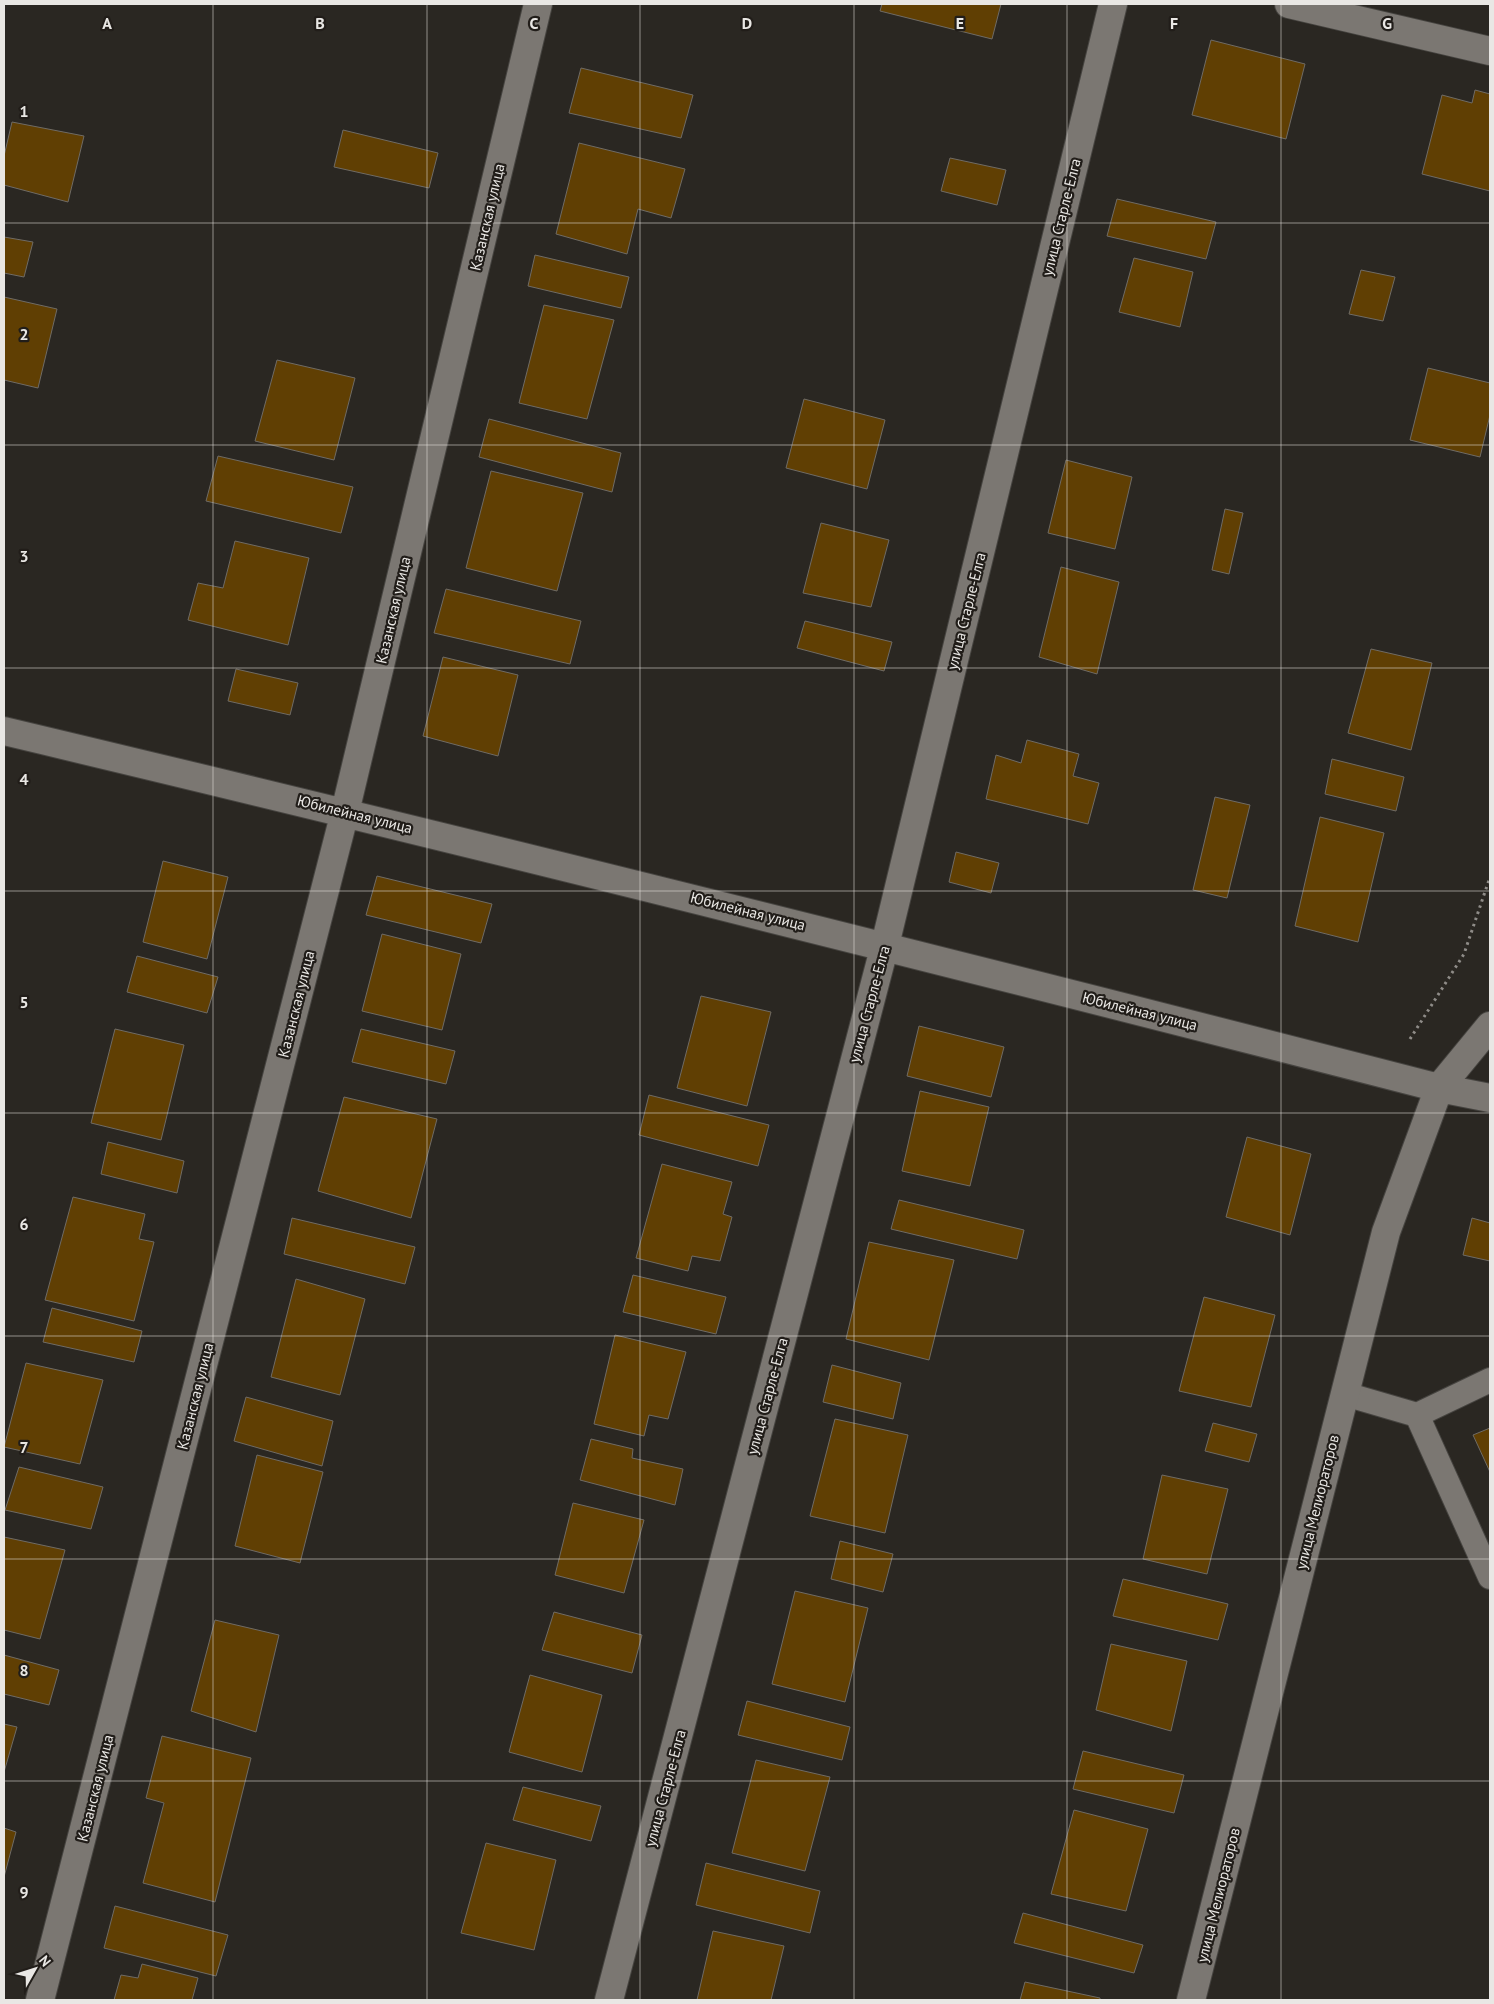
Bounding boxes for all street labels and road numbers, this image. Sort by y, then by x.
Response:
street label: улица Старле-Елга [1037,156,1085,278]
street label: Казанская улица [465,162,509,272]
street label: улица Старле-Елга [942,550,990,672]
street label: Казанская улица [371,555,415,665]
street label: Юбилейная улица [296,791,414,837]
street label: Юбилейная улица [689,888,807,934]
street label: улица Старле-Елга [844,943,894,1065]
street label: Казанская улица [274,949,318,1059]
street label: Юбилейная улица [1081,988,1199,1034]
street label: улица Старле-Елга [742,1335,792,1457]
street label: Казанская улица [173,1341,217,1451]
street label: улица Мелиораторов [1291,1433,1343,1571]
street label: улица Старле-Елга [640,1727,690,1849]
street label: Казанская улица [73,1733,117,1843]
street label: улица Мелиораторов [1192,1826,1244,1964]

